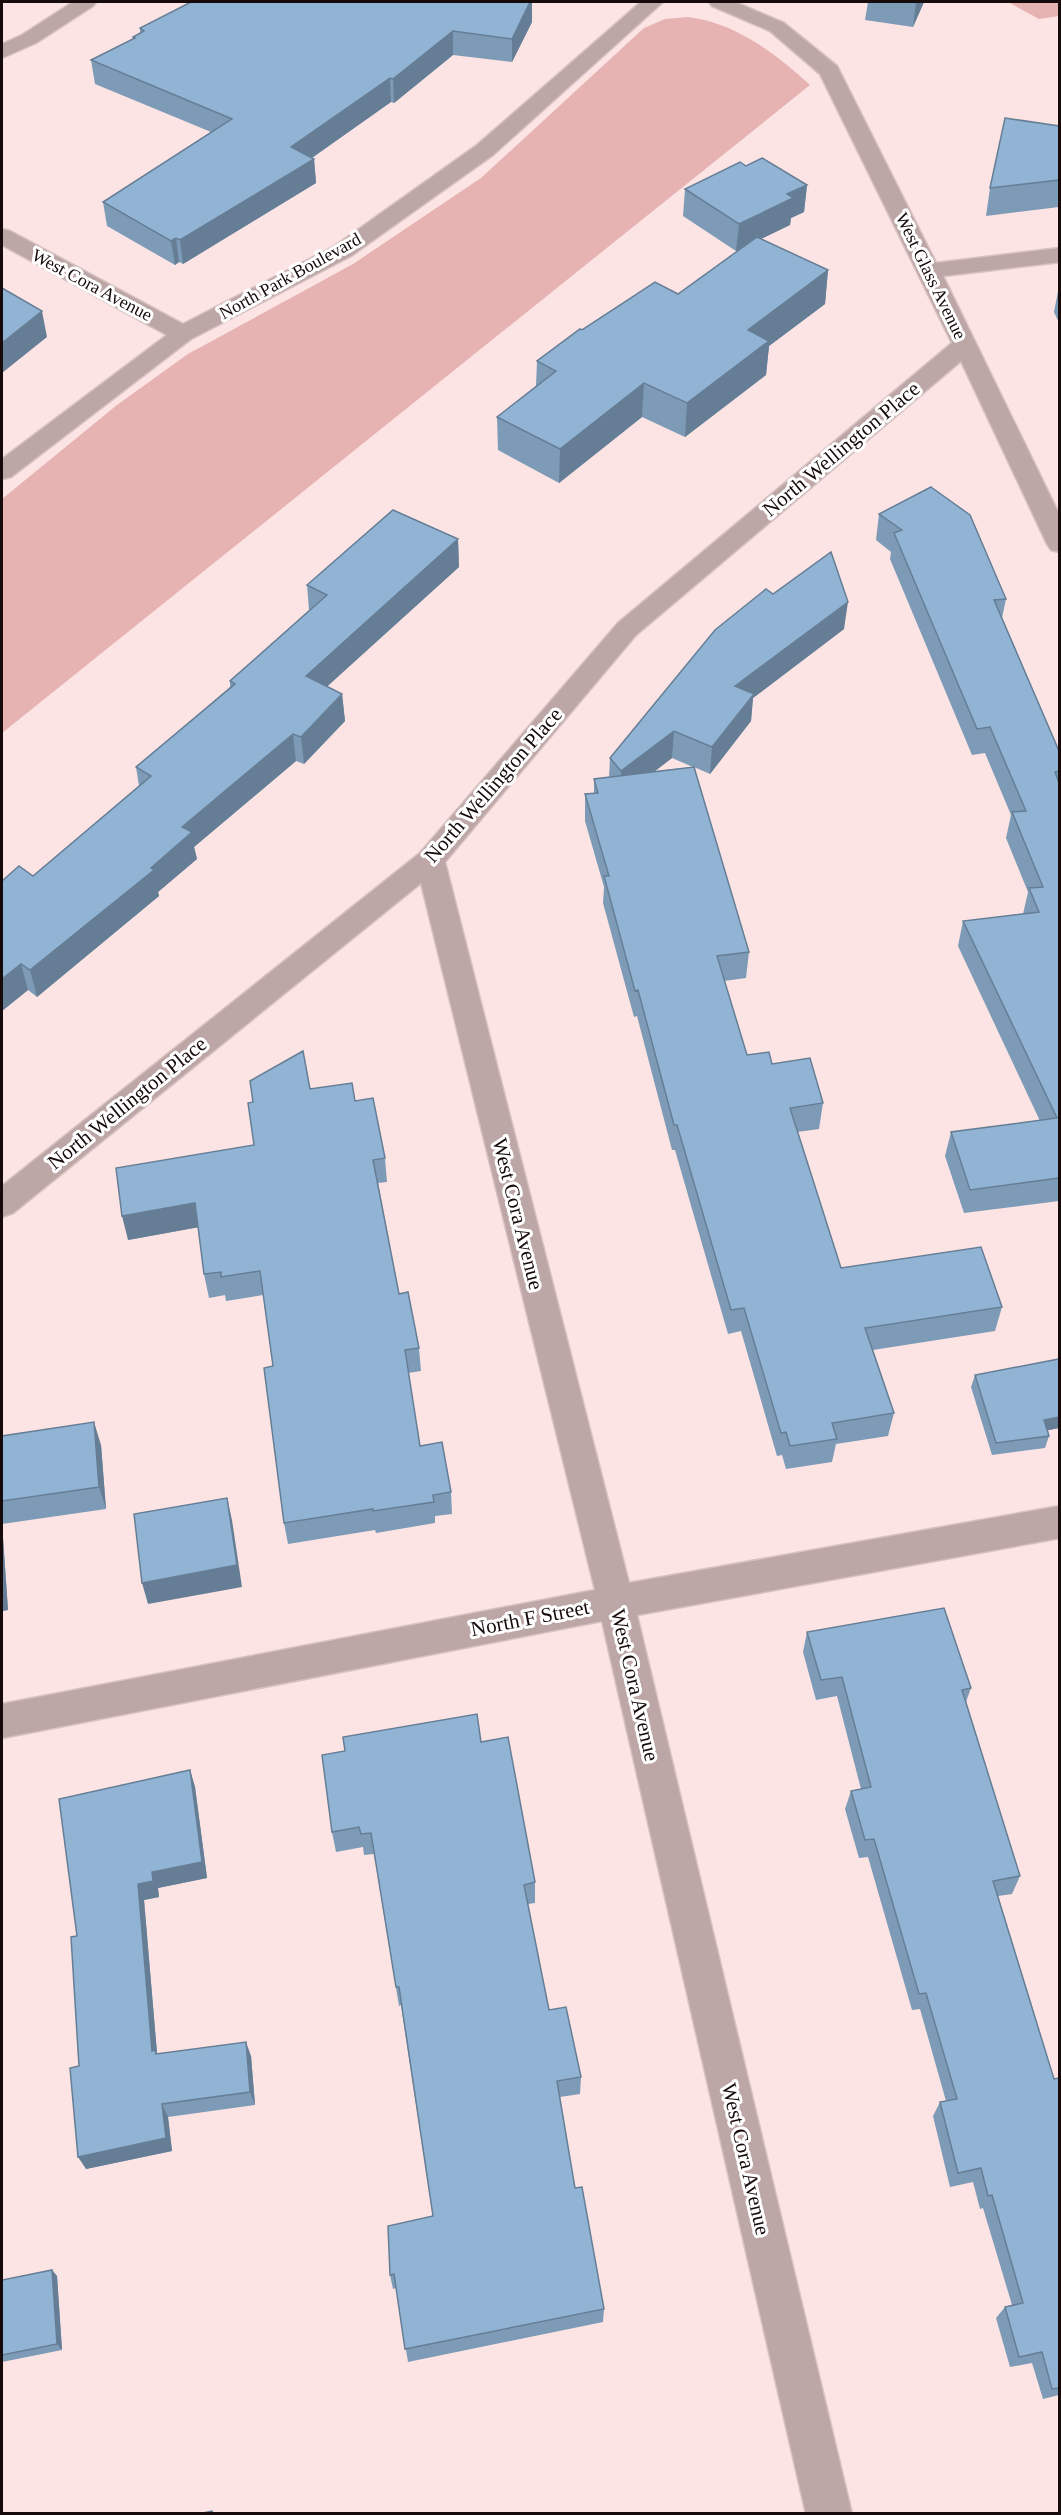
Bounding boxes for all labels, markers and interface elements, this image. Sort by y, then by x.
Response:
street label: West Glass Avenue [892,210,970,342]
street label: North Park Boulevard [216,229,364,323]
street label: West Cora Avenue [29,245,155,325]
street label: North Wellington Place [758,376,924,522]
street label: North Wellington Place [419,703,567,867]
street label: North Wellington Place [43,1032,211,1174]
street label: West Cora Avenue [488,1136,548,1292]
street label: North F Street [469,1595,591,1641]
street label: West Cora Avenue [606,1607,664,1763]
street label: West Cora Avenue [717,2081,775,2237]

